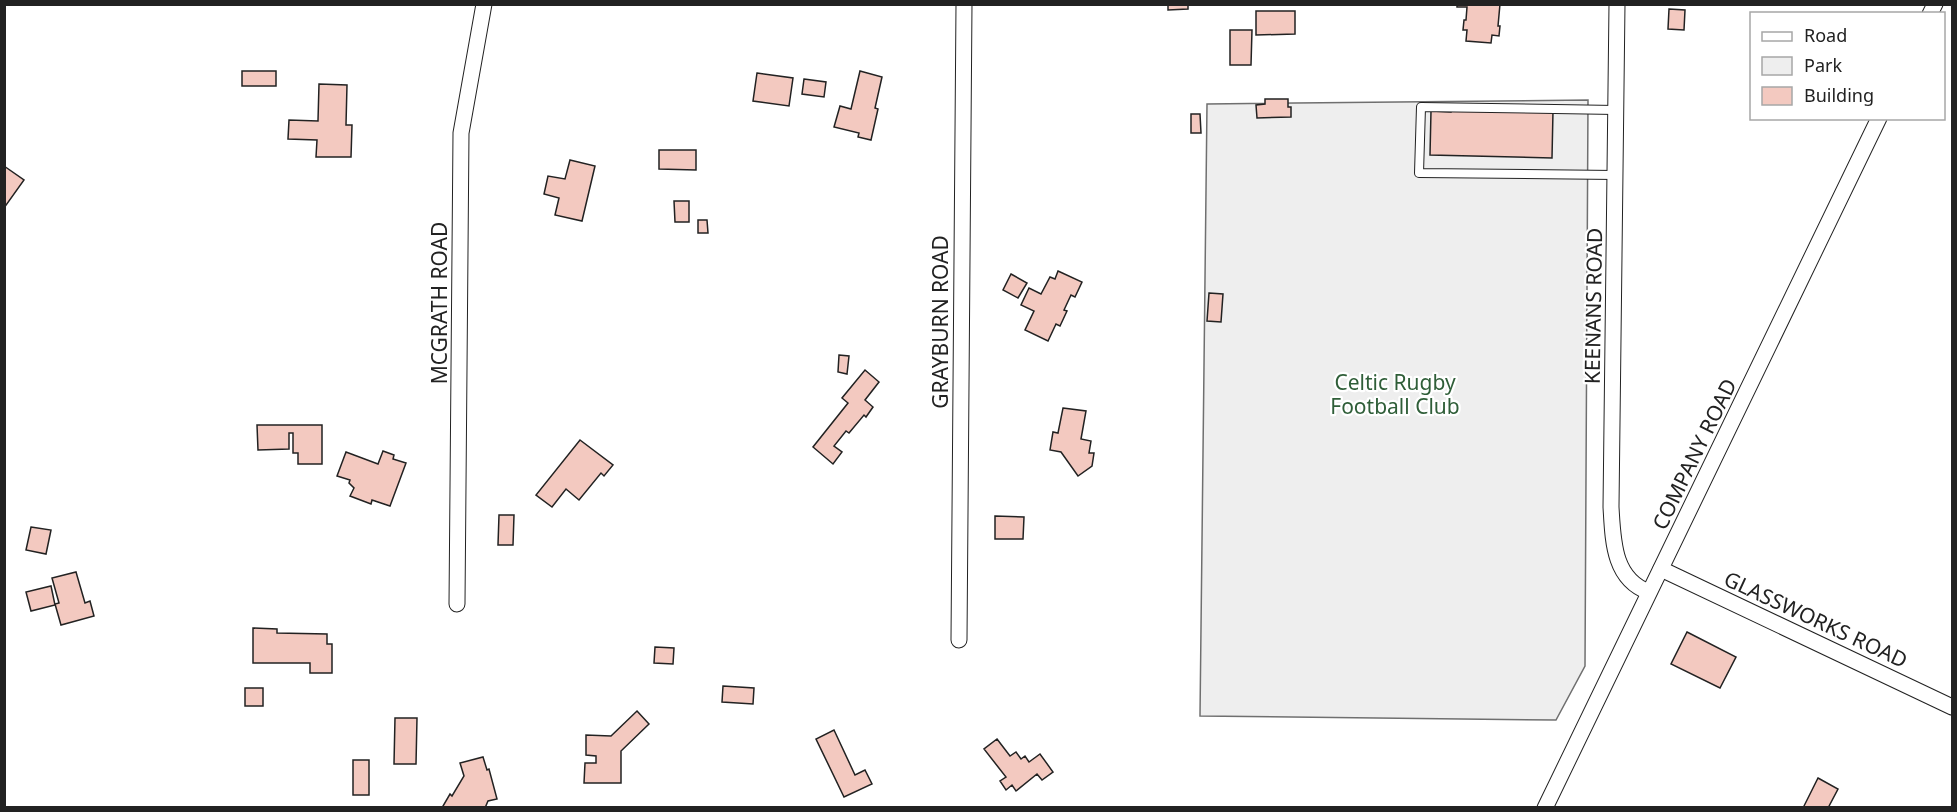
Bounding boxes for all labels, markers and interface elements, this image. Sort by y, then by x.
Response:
legend [1750,12,1945,120]
text: Road [1804,23,1847,47]
text: Park [1804,53,1842,77]
text: Building [1804,83,1874,107]
street label: MCGRATH ROAD [425,222,453,384]
street label: KEENANS ROAD [1578,228,1608,384]
street label: GRAYBURN ROAD [926,235,954,409]
park label: Celtic Rugby Football Club [1330,368,1460,420]
street label: COMPANY ROAD [1645,374,1743,534]
street label: GLASSWORKS ROAD [1720,564,1912,674]

